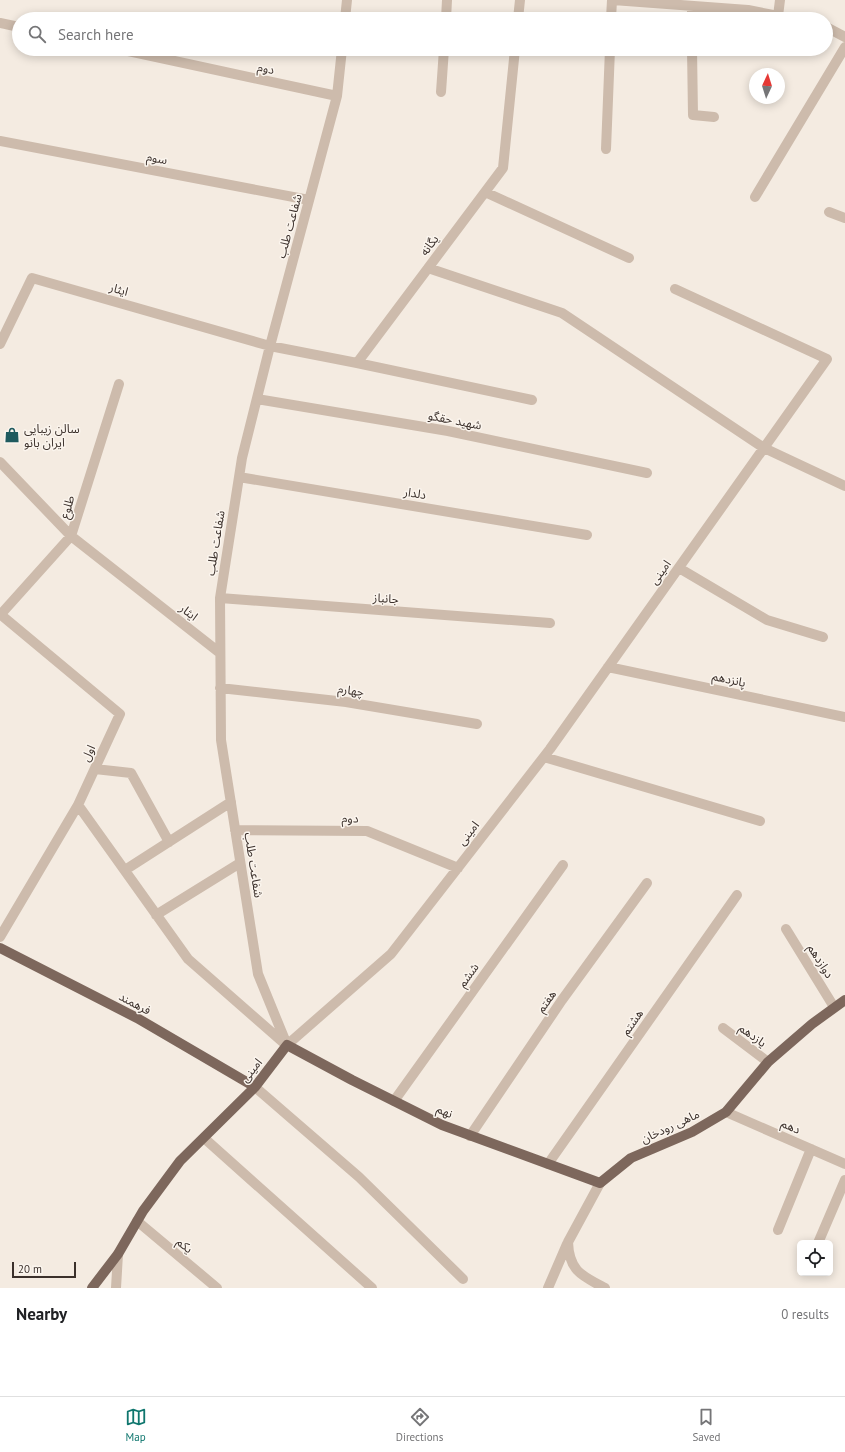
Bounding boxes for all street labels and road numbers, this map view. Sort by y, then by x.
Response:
street label: دوم [256,59,276,79]
street label: سوم [145,149,169,169]
street label: شفاعت طلب [273,192,305,260]
street label: یگانه [416,232,442,258]
street label: ایثار [107,279,130,299]
street label: شهید حقگو [427,407,483,433]
street label: دلدار [402,484,428,502]
street label: طلوع [56,494,80,521]
street label: شفاعت طلب [202,509,228,577]
street label: امینی [646,557,674,587]
street label: جانباز [372,590,399,606]
street label: ایثار [176,600,201,624]
street label: پانزدهم [710,668,747,692]
street label: چهارم [337,681,365,701]
street label: اول [78,742,98,764]
street label: دوم [341,810,359,828]
street label: امینی [454,818,482,848]
street label: شفاعت طلب [241,831,267,899]
street label: دوازدهم [803,941,837,982]
street label: ششم [454,960,483,991]
street label: هفتم [533,987,561,1016]
street label: فرهمند [116,988,154,1018]
street label: هشتم [618,1006,648,1039]
street label: یازدهم [735,1020,770,1052]
street label: امینی [237,1055,265,1085]
street label: نهم [434,1101,455,1123]
street label: ماهی رودخان [638,1106,702,1146]
street label: دهم [778,1115,803,1139]
street label: یکم [173,1234,196,1258]

